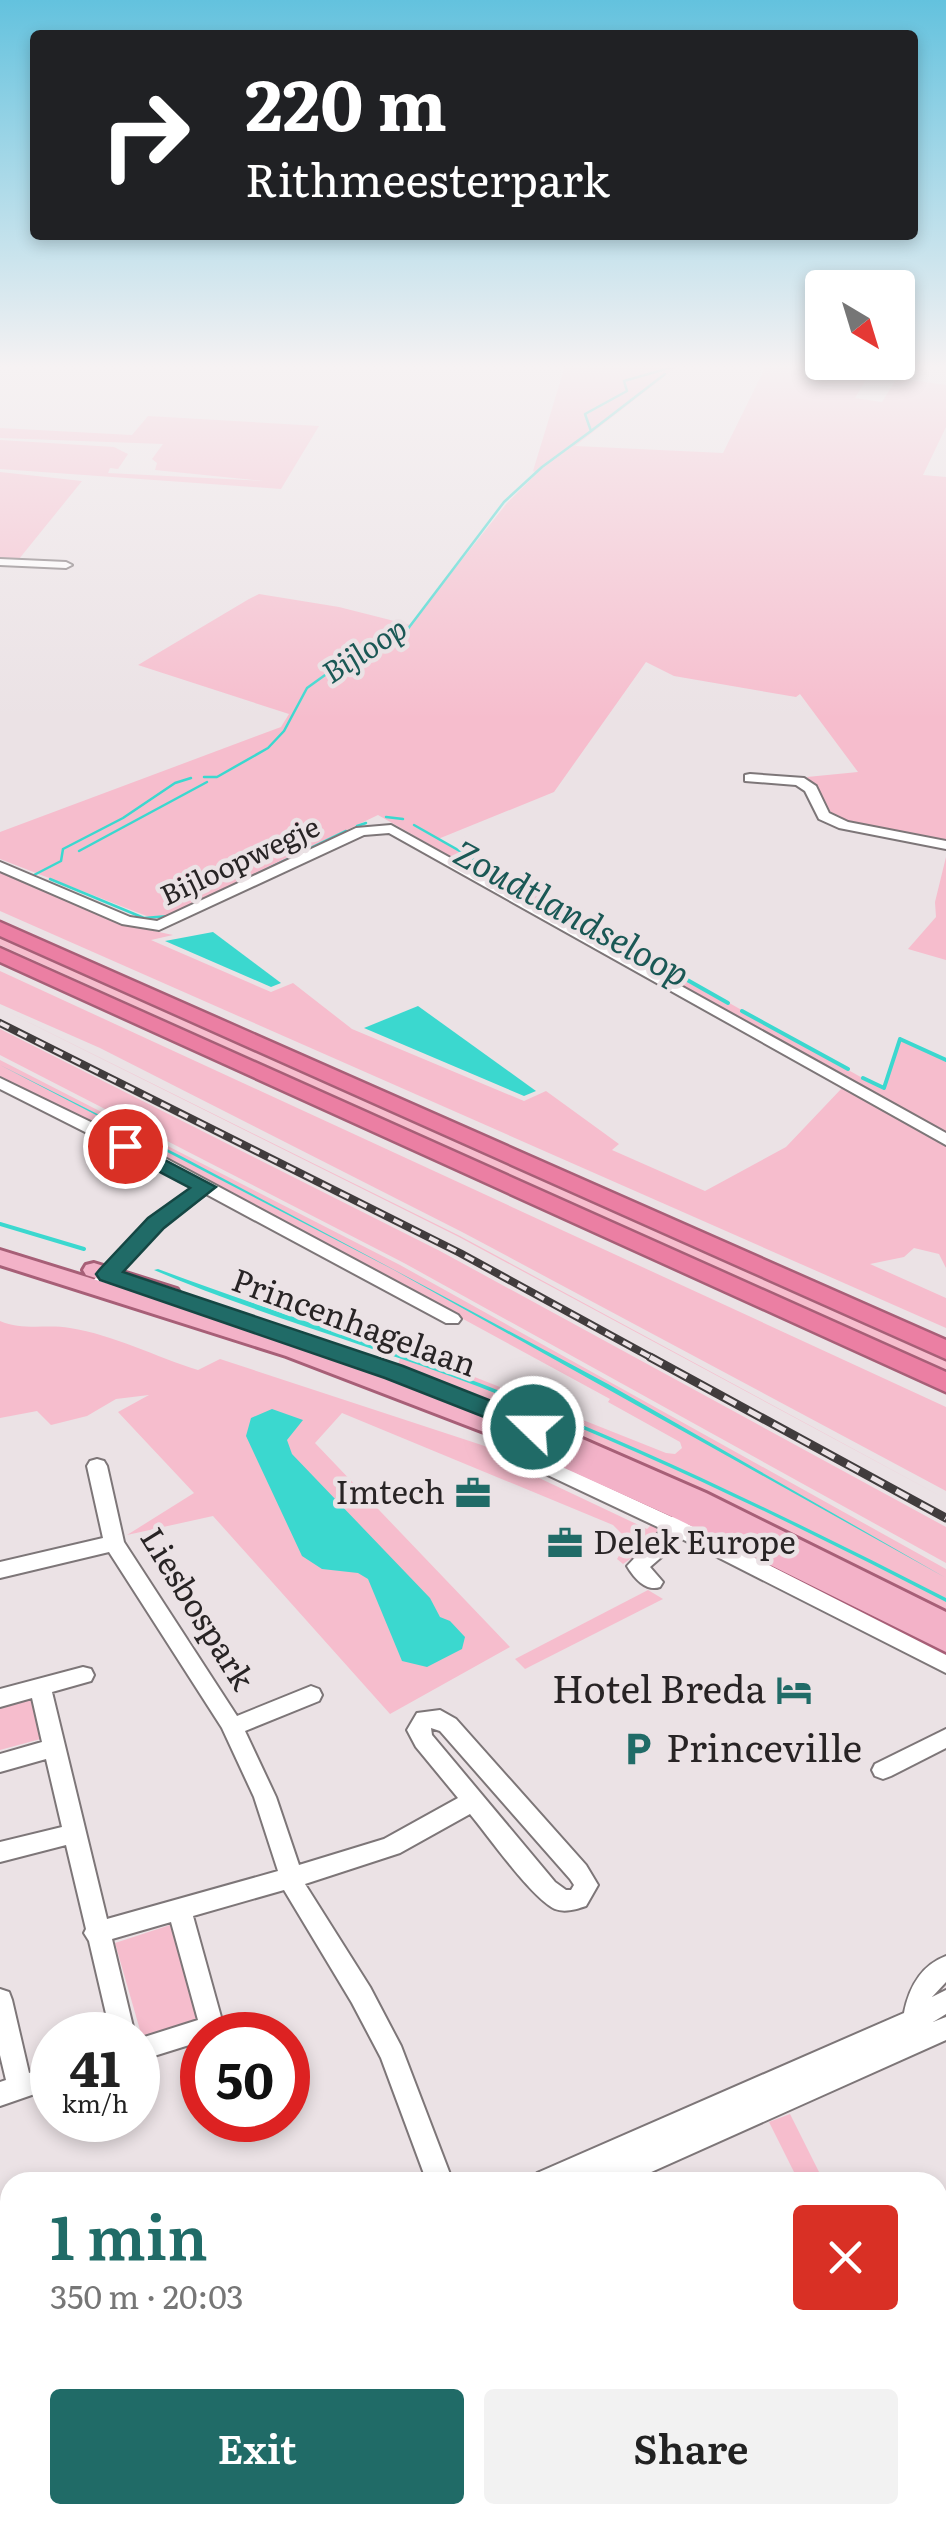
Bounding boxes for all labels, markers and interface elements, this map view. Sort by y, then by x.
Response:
text: 220 m [245,49,447,153]
icon: right [80,70,210,200]
text: Rithmeesterpark [245,144,610,211]
north arrow [805,270,915,380]
map controls [805,270,915,380]
water label: Bijloop [312,605,414,692]
street label: Bijloopwegje [153,804,326,914]
water label: Zoudtlandseloop [445,825,700,998]
pin [83,1104,168,1189]
icon: arrive [98,1119,153,1174]
street label: Princenhagelaan [226,1254,484,1387]
position arrow [481,1375,585,1479]
place label: Imtech [336,1466,445,1514]
office icon: Imtech [454,1474,492,1512]
place label: Delek Europe [593,1516,796,1564]
street label: Liesbospark [130,1517,269,1698]
office icon: Delek Europe [546,1524,584,1562]
place label: Hotel Breda [552,1658,767,1715]
hotel icon: Hotel Breda [775,1671,813,1709]
place label: Princeville [666,1717,862,1774]
parking icon: Princeville [619,1730,657,1768]
speed limit sign: 50 [180,2012,310,2142]
text: 41 [70,2028,120,2102]
text: km/h [62,2084,128,2121]
text: 1 min [50,2189,208,2278]
button: close [793,2205,898,2310]
text: 350 m · 20:03 [50,2271,244,2319]
button: Exit [50,2389,464,2504]
button: Share [484,2389,898,2504]

